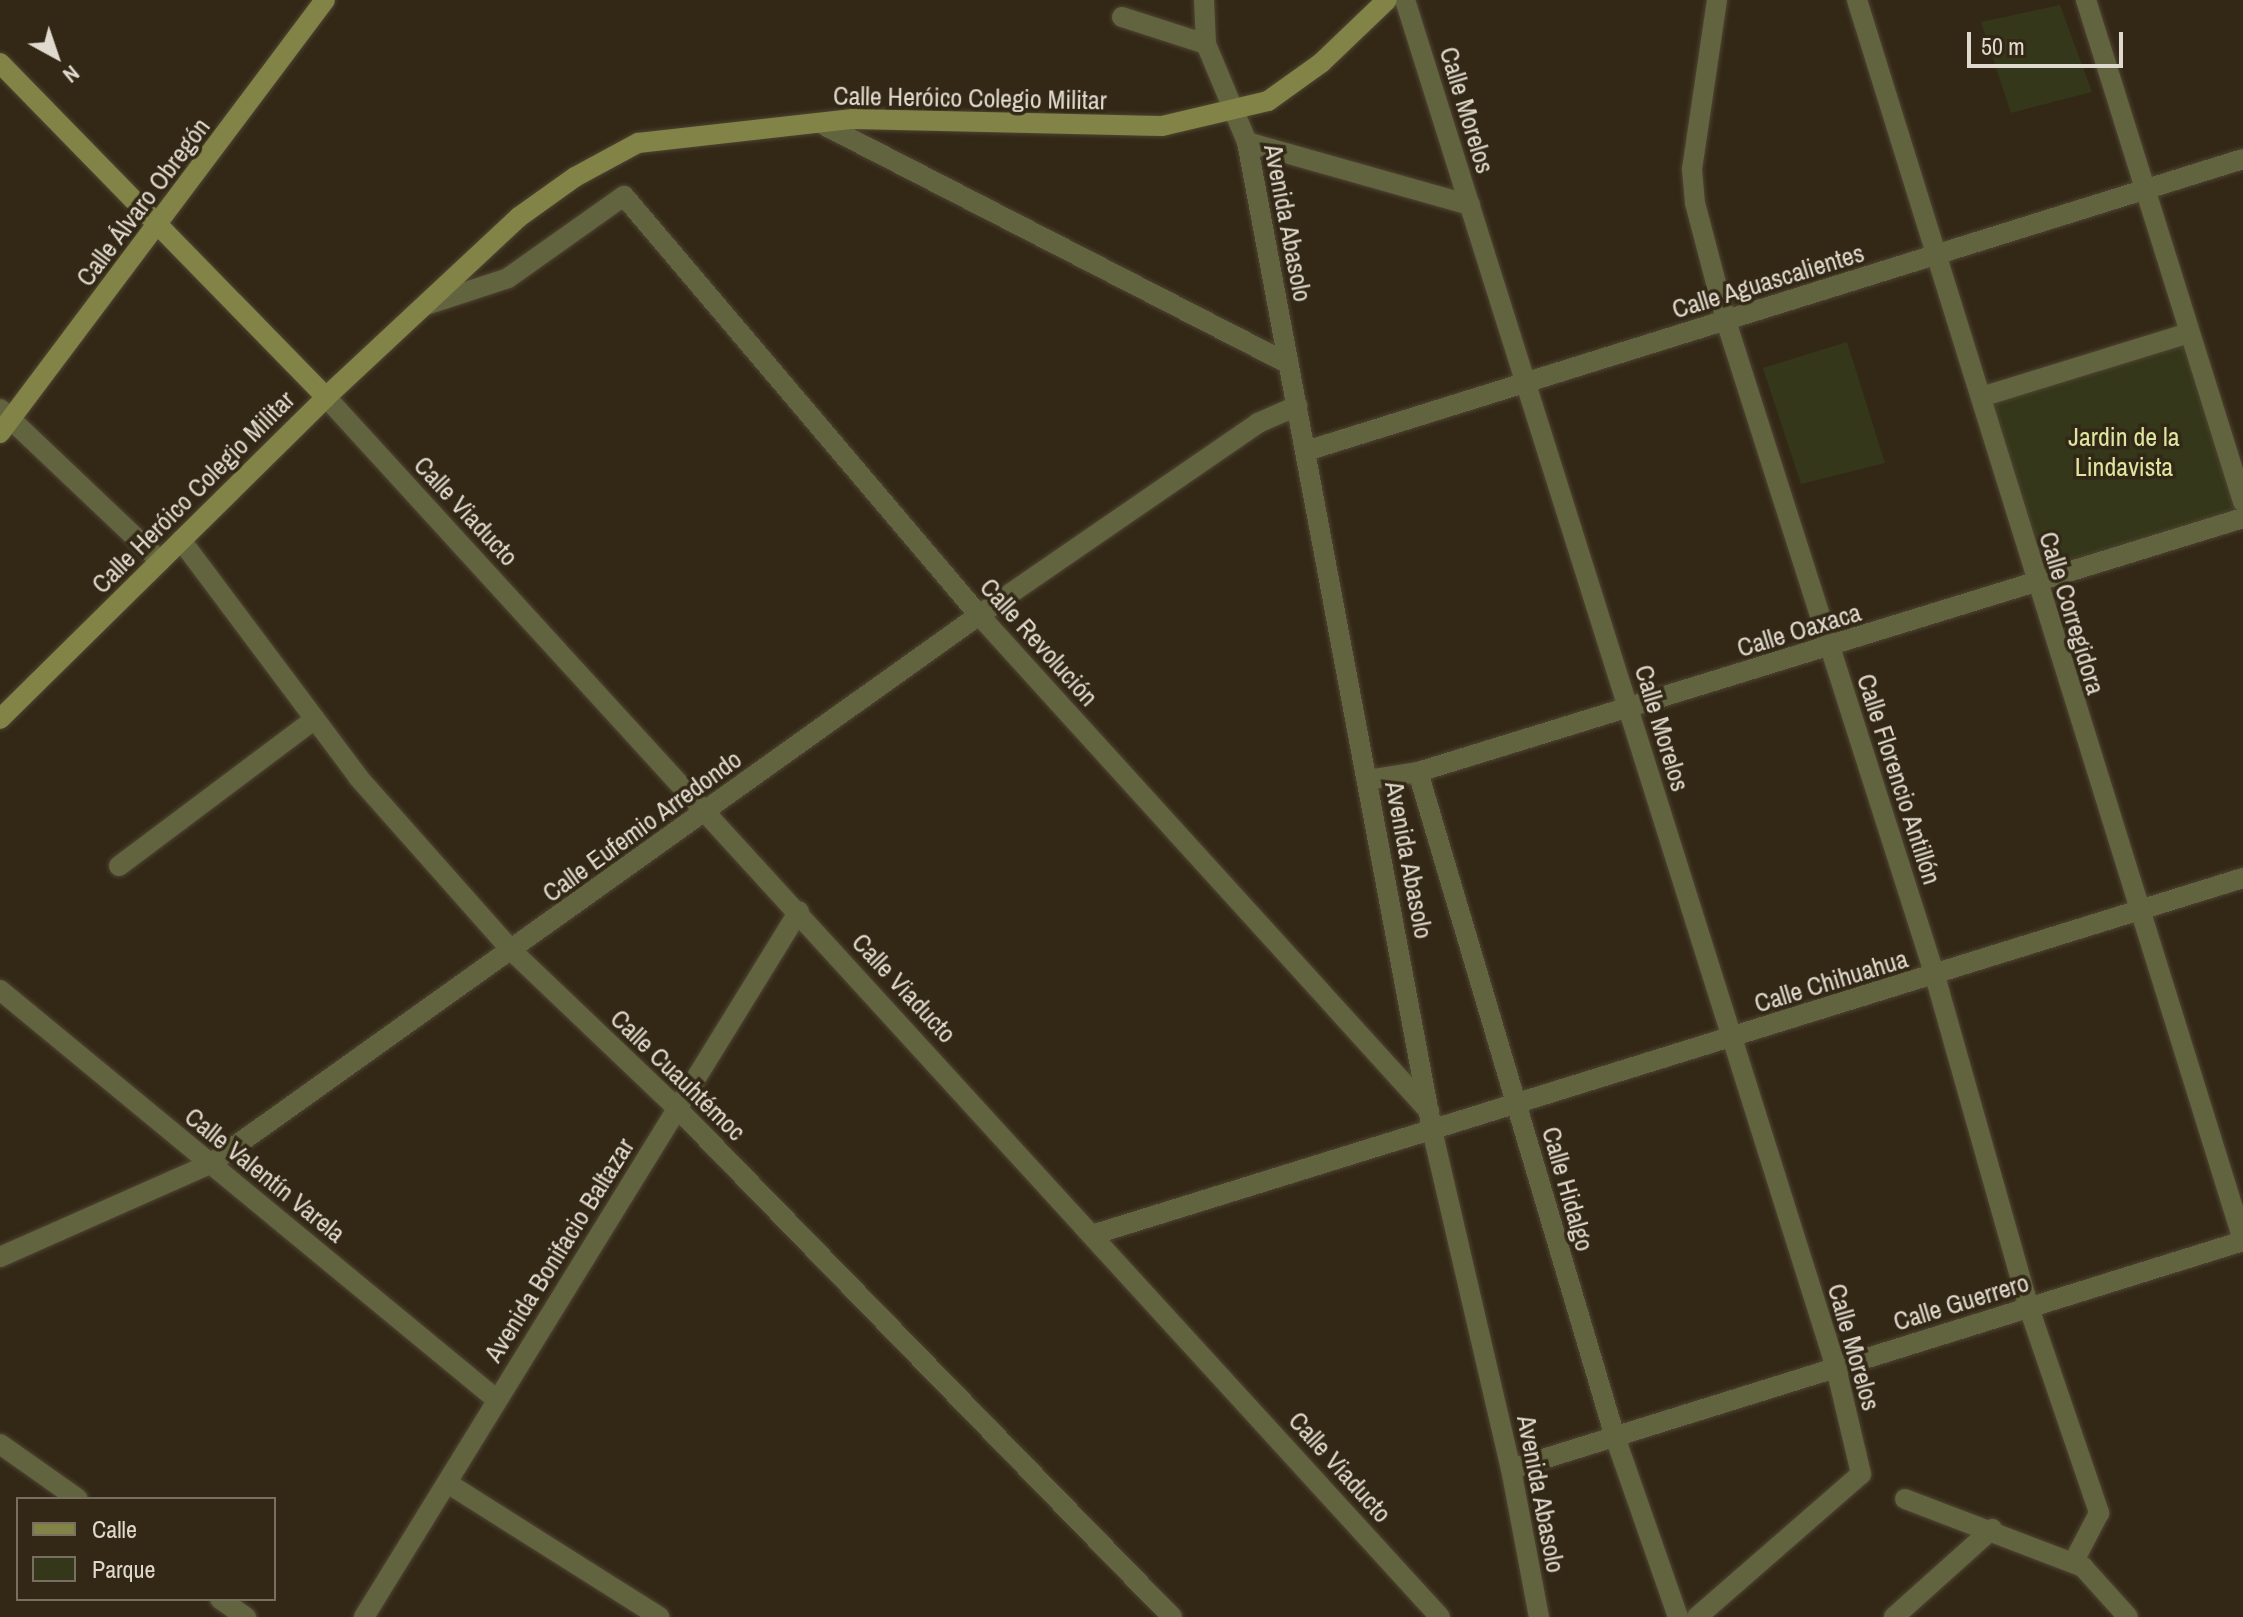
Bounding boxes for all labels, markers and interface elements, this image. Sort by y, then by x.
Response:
north arrow [16,16,96,96]
scale bar [1971,16,2127,66]
text: 50 m [1981,30,2025,62]
street label: Calle Morelos [1433,43,1501,177]
text: N [57,59,86,90]
street label: Calle Heróico Colegio Militar [833,80,1107,116]
street label: Calle Álvaro Obregón [69,111,217,293]
street label: Avenida Abasolo [1257,141,1319,305]
street label: Calle Aguascalientes [1668,237,1868,325]
street label: Calle Heróico Colegio Militar [85,384,301,600]
park label: Jardin de la Lindavista [2068,421,2180,482]
street label: Calle Viaducto [407,450,525,572]
street label: Calle Corregidora [2032,528,2112,698]
street label: Calle Revolución [973,572,1105,712]
street label: Calle Oaxaca [1733,596,1865,664]
street label: Calle Morelos [1628,661,1696,795]
street label: Calle Florencio Antillón [1850,669,1948,889]
street label: Calle Eufemio Arredondo [536,743,748,909]
street label: Avenida Abasolo [1378,778,1440,942]
street label: Calle Viaducto [845,927,963,1049]
street label: Calle Chihuahua [1751,943,1911,1019]
street label: Calle Cuauhtémoc [604,1003,752,1147]
street label: Calle Valentín Varela [179,1101,351,1249]
street label: Calle Hidalgo [1535,1123,1601,1255]
street label: Avenida Bonifacio Baltazar [477,1132,641,1368]
street label: Calle Guerrero [1890,1267,2032,1337]
street label: Calle Morelos [1821,1280,1887,1414]
street label: Calle Viaducto [1282,1405,1398,1529]
street label: Avenida Abasolo [1510,1412,1572,1576]
legend [16,1497,276,1601]
text: Calle [92,1513,137,1545]
text: Parque [92,1553,155,1585]

